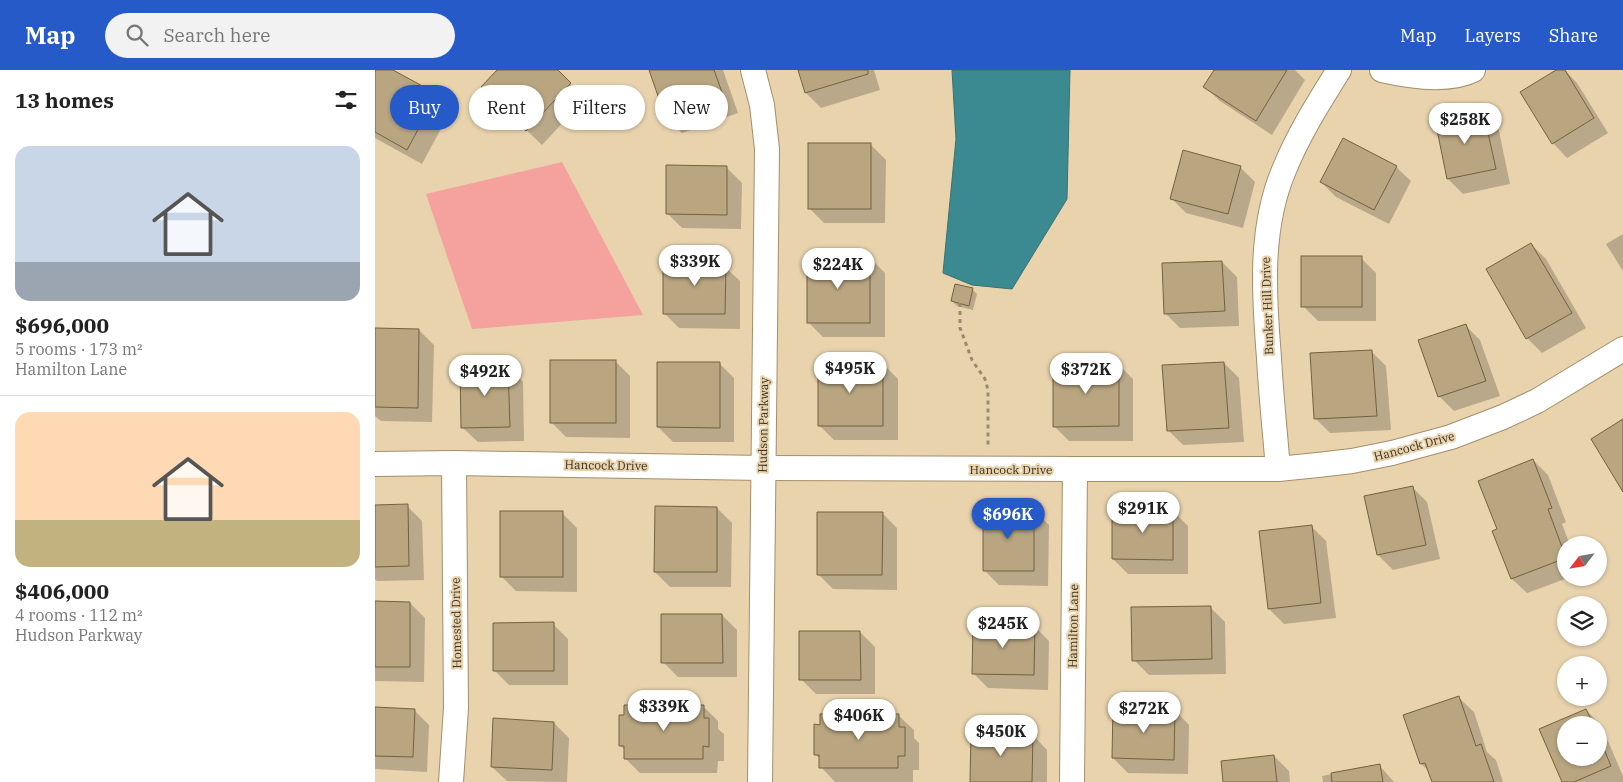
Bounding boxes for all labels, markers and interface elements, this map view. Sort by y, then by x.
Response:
search box [105,13,455,58]
text: Map [25,19,75,51]
icon: search [123,21,151,49]
text: Search here [163,23,270,47]
text: Map [1400,24,1437,47]
text: Layers [1465,24,1521,47]
text: Share [1549,24,1598,47]
chip: Buy [390,85,459,130]
chip: Rent [469,85,544,130]
chip: Filters [554,85,645,130]
chip: New [655,85,728,130]
text: 13 homes [15,86,114,114]
icon: filters [332,86,360,114]
pin: $258K [1430,102,1500,145]
text: $258K [1440,109,1490,129]
icon: home [143,179,233,269]
pin: $339K [660,244,730,287]
pin: $224K [803,248,873,290]
text: $339K [670,251,720,271]
text: $224K [813,254,863,274]
street label: Bunker Hill Drive [1258,257,1276,355]
text: $696,000 [15,311,109,339]
text: 5 rooms · 173 m² [15,339,143,359]
pin: $495K [815,352,885,394]
pin: $372K [1051,352,1121,395]
pin: $492K [450,354,520,397]
text: $495K [825,358,875,378]
text: Hamilton Lane [15,359,127,379]
text: $372K [1061,359,1111,379]
text: $492K [460,361,510,381]
street label: Hudson Parkway [755,377,771,473]
street label: Hancock Drive [1372,428,1456,464]
icon: home [143,444,233,534]
street label: Hancock Drive [564,457,648,473]
street label: Hancock Drive [970,462,1052,477]
pin: $291K [1108,492,1178,534]
pin: $696K [973,498,1043,540]
text: $291K [1118,498,1168,518]
text: $696K [983,504,1033,524]
north arrow [1557,536,1607,586]
map controls [1557,536,1607,766]
text: $406,000 [15,577,109,605]
street label: Homested Drive [448,577,464,669]
street label: Hamilton Lane [1065,584,1081,668]
button: layers [1557,596,1607,646]
text: 4 rooms · 112 m² [15,605,143,625]
pin: $245K [968,606,1038,649]
text: $245K [978,613,1028,633]
text: Hudson Parkway [15,625,142,645]
button: + [1557,656,1607,706]
pin: $339K [629,690,699,732]
pin: $272K [1109,692,1179,734]
text: $339K [639,696,689,716]
pin: $406K [824,698,894,741]
text: $272K [1119,698,1169,718]
text: $406K [834,705,884,725]
pin: $450K [966,714,1036,757]
button: − [1557,716,1607,766]
text: $450K [976,721,1026,741]

